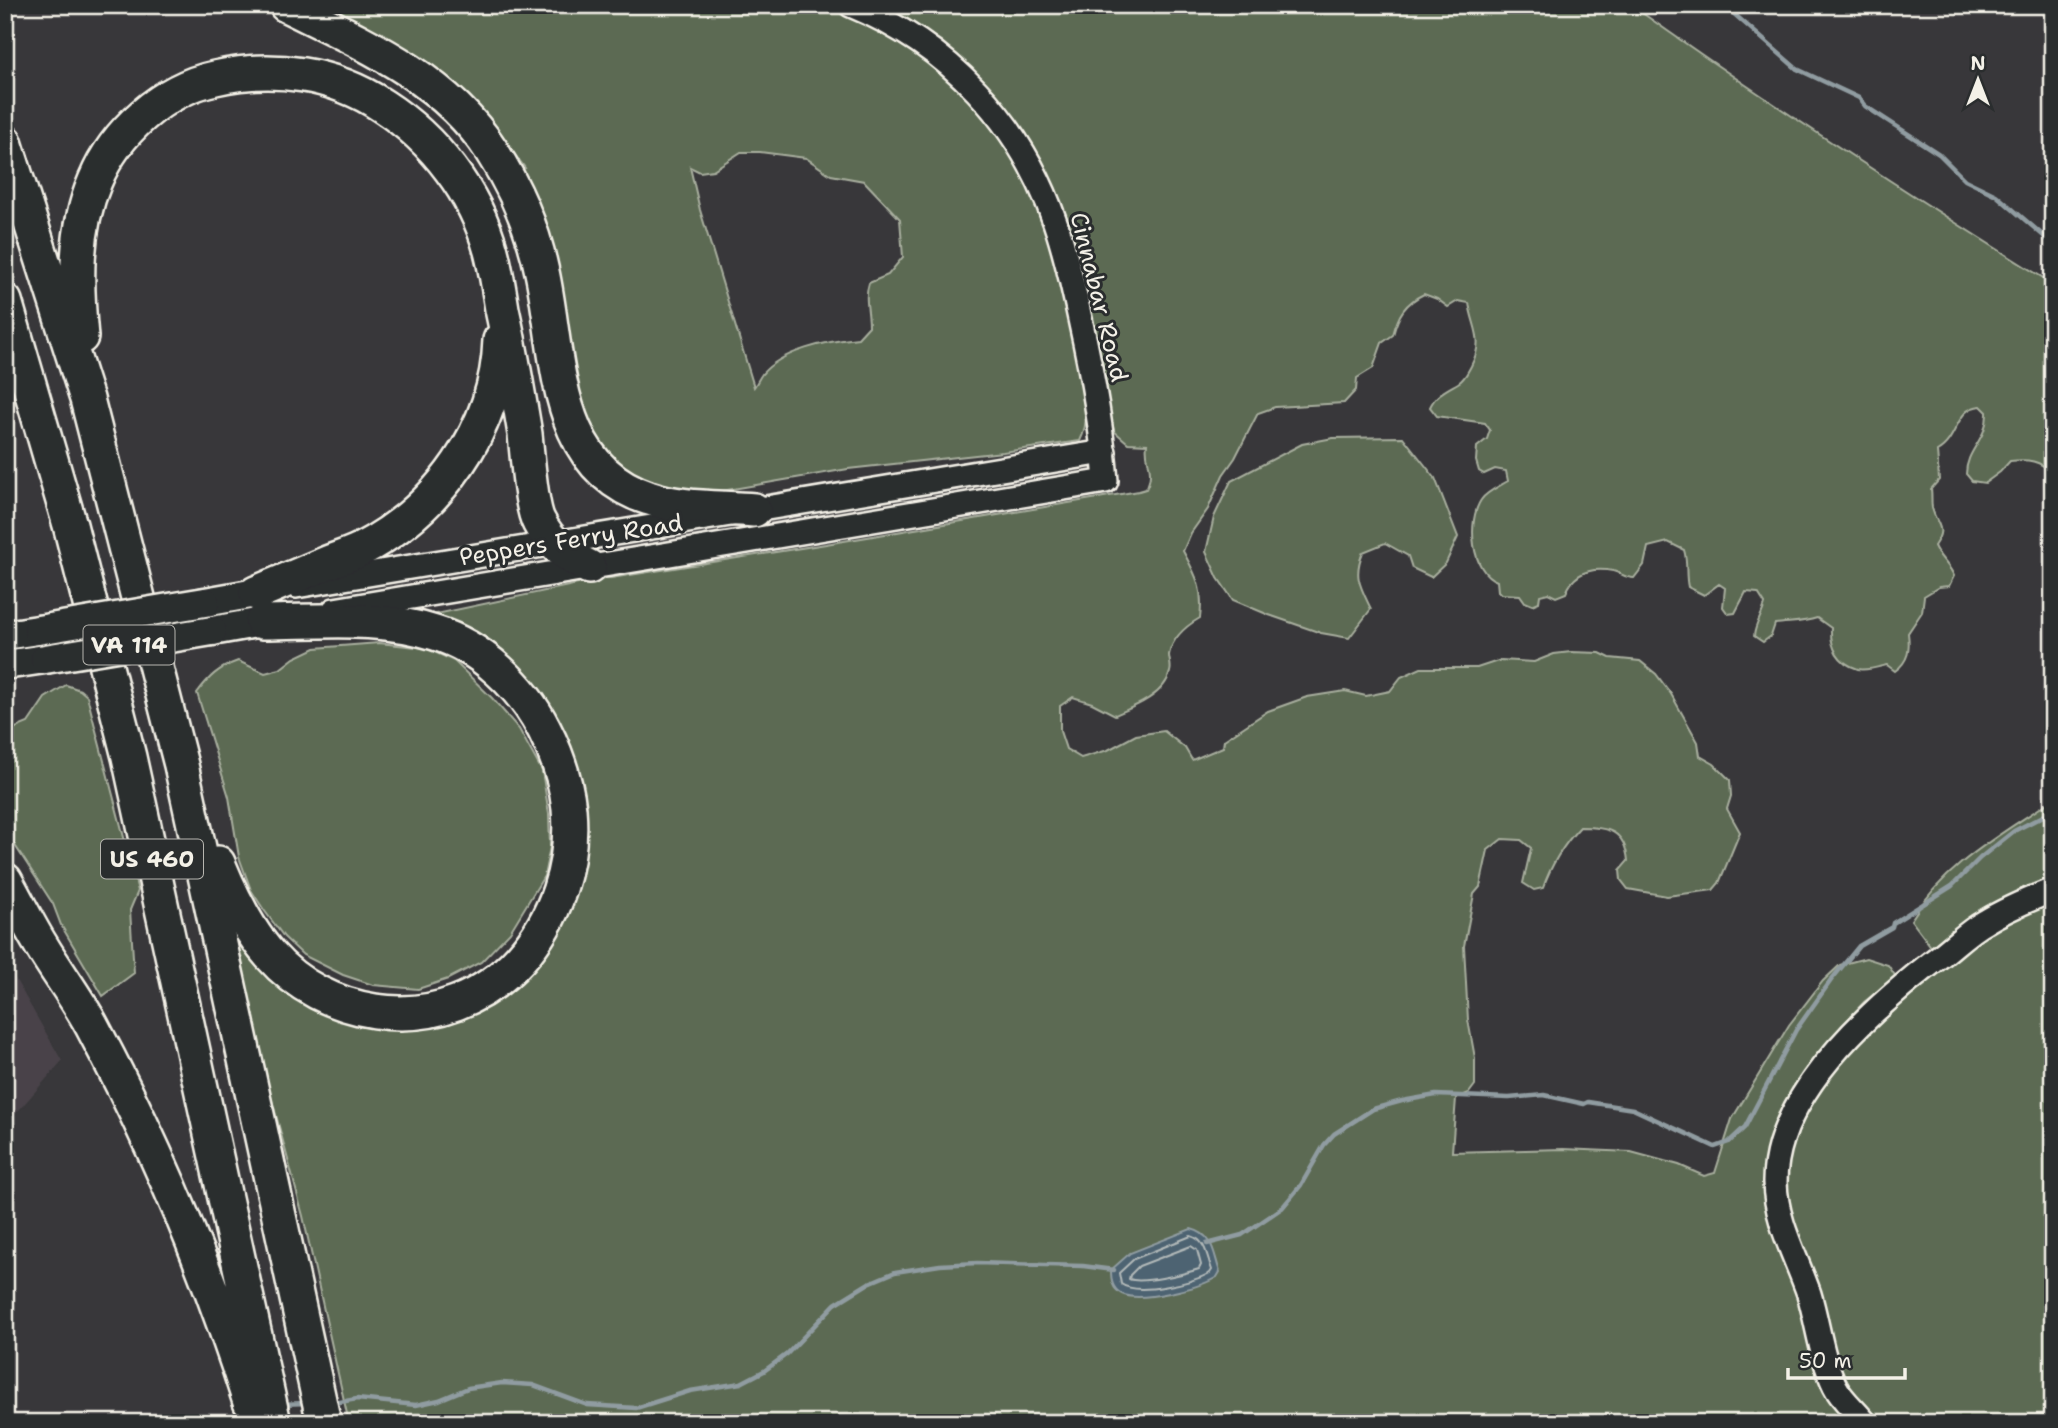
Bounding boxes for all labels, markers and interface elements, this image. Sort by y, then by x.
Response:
north arrow [1942,46,2012,116]
text: N [1970,51,1986,76]
street label: Cinnabar Road [1062,209,1136,385]
street label: Peppers Ferry Road [457,507,685,573]
road number: VA 114 [83,625,174,664]
road number: US 460 [101,839,203,878]
scale bar [1788,1337,1906,1381]
text: 50 m [1799,1347,1852,1375]

